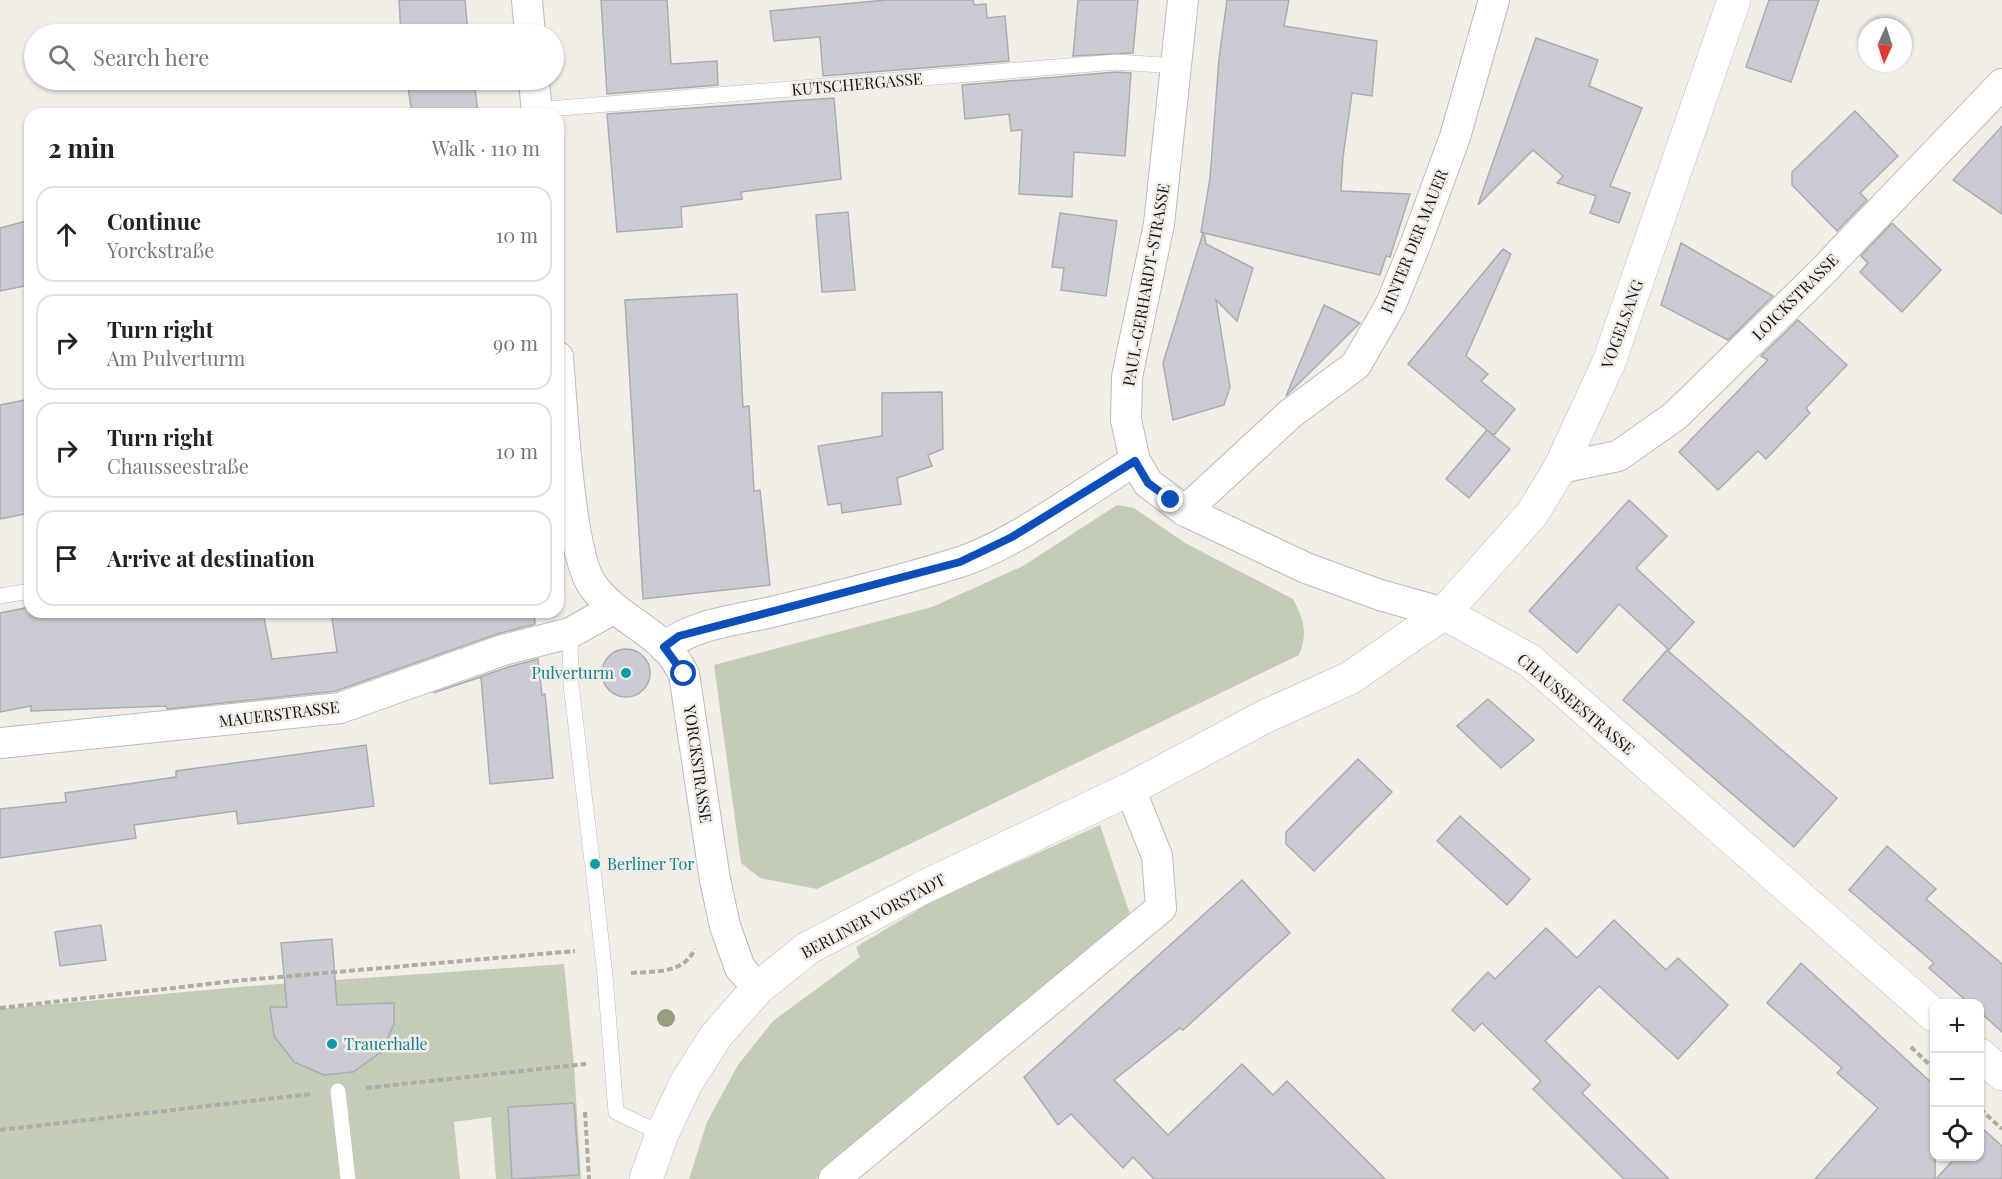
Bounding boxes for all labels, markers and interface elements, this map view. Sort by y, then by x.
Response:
north arrow [1858,18,1912,72]
search box [24,24,564,90]
icon: search [45,41,78,74]
text: Search here [93,42,209,72]
street label: KUTSCHERGASSE [791,67,923,100]
text: 2 min [48,130,115,165]
text: Walk · 110 m [432,134,540,161]
street label: HINTER DER MAUER [1375,165,1452,316]
street label: PAUL-GERHARDT-STRASSE [1117,182,1174,388]
text: Continue [107,206,201,236]
icon: ahead [50,218,83,251]
text: 10 m [496,221,538,248]
text: Yorckstraße [107,236,214,263]
street label: LOICKSTRASSE [1747,249,1842,344]
street label: VOGELSANG [1595,277,1647,372]
text: Turn right [107,314,213,344]
icon: right [50,326,83,359]
text: 90 m [493,329,538,356]
text: Am Pulverturm [107,344,245,371]
text: Turn right [107,422,213,452]
icon: right [50,434,83,467]
text: 10 m [496,437,538,464]
text: Chausseestraße [107,452,249,479]
route end [1157,486,1183,512]
icon: arrive [50,542,83,575]
text: Arrive at destination [107,543,315,573]
street label: CHAUSSEESTRASSE [1513,648,1639,759]
route start [670,660,696,686]
place label: Pulverturm [532,662,614,683]
marker: Pulverturm [619,666,633,680]
street label: MAUERSTRASSE [218,696,340,731]
street label: YORCKSTRASSE [680,703,717,824]
place label: Berliner Tor [607,853,694,874]
marker: Berliner Tor [588,857,602,871]
street label: BERLINER VORSTADT [797,869,949,962]
map controls [1930,999,1984,1161]
button: + [1930,999,1984,1053]
place label: Trauerhalle [344,1033,428,1054]
marker: Trauerhalle [325,1037,339,1051]
button: − [1930,1053,1984,1107]
button: locate [1930,1107,1984,1161]

